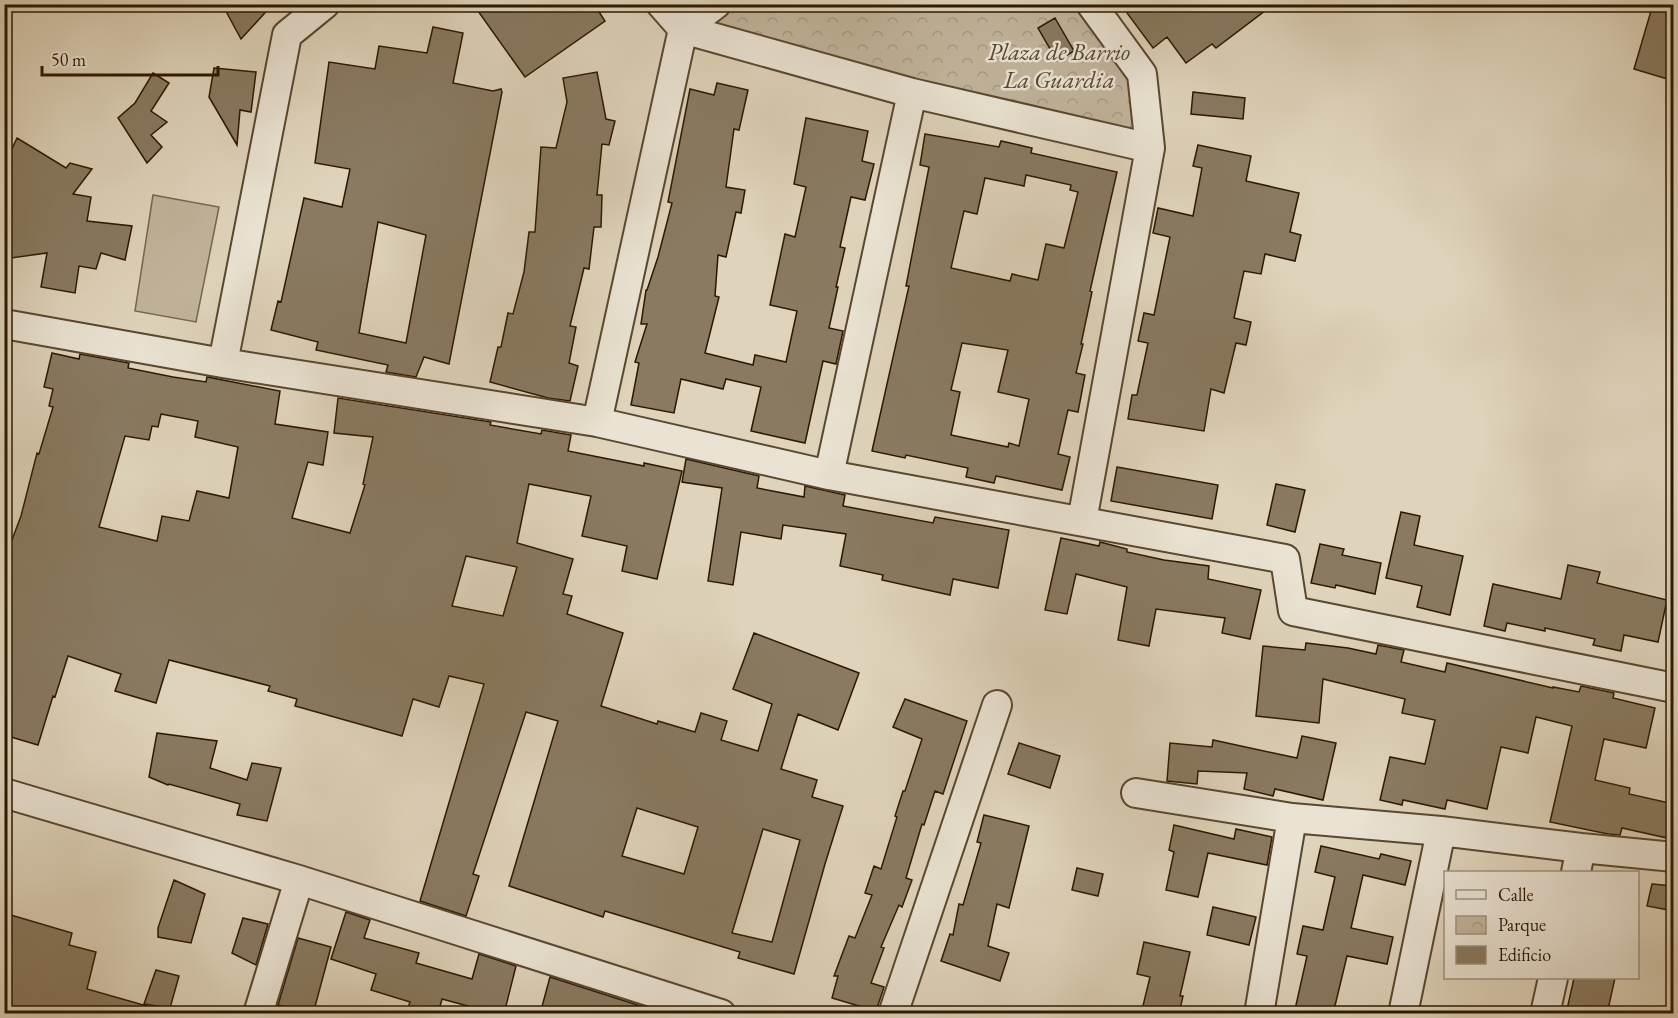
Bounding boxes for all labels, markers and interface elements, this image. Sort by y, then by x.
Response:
park label: Plaza de Barrio La Guardia [988,36,1130,95]
scale bar [42,39,218,77]
text: 50 m [51,48,86,71]
legend [1444,871,1639,979]
text: Calle [1498,883,1534,906]
text: Parque [1498,913,1546,936]
text: Edificio [1498,943,1551,966]

